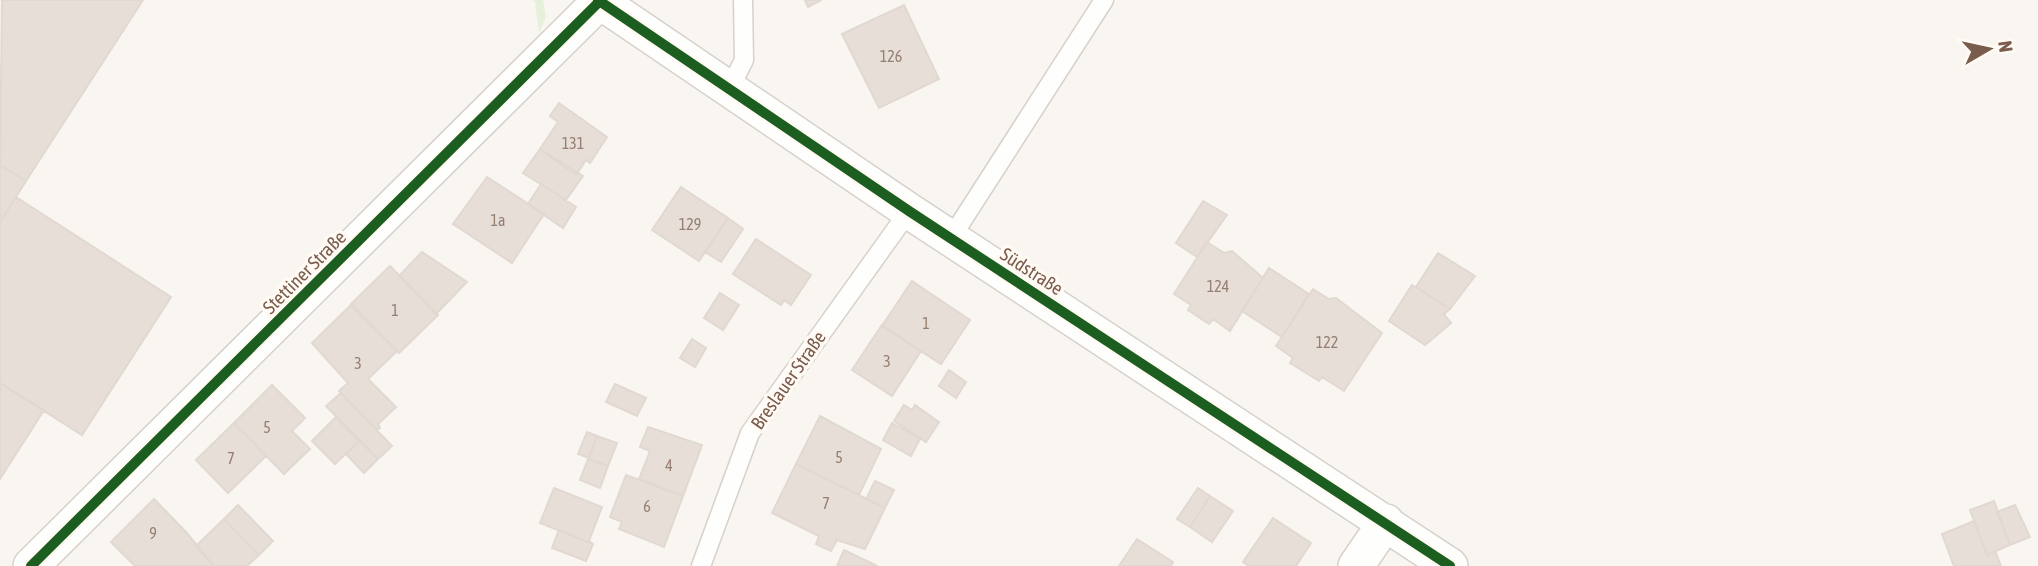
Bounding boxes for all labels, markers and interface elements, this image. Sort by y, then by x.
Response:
north arrow [1954,14,2024,84]
text: N [1994,39,2018,54]
house number: 126 [880,47,902,65]
house number: 131 [562,134,584,152]
house number: 1a [491,211,505,229]
house number: 129 [679,215,701,233]
street label: Stettiner Straße [258,226,350,318]
street label: Südstraße [997,243,1067,299]
house number: 124 [1207,277,1229,295]
house number: 1 [391,301,399,319]
house number: 1 [922,314,930,332]
street label: Breslauer Straße [746,327,830,433]
house number: 122 [1316,333,1338,351]
house number: 3 [883,352,891,370]
house number: 3 [354,354,362,372]
house number: 5 [263,418,271,436]
house number: 5 [835,448,843,466]
house number: 7 [227,449,235,467]
house number: 4 [665,456,673,474]
house number: 7 [822,494,830,512]
house number: 6 [643,497,651,515]
house number: 9 [149,524,157,542]

